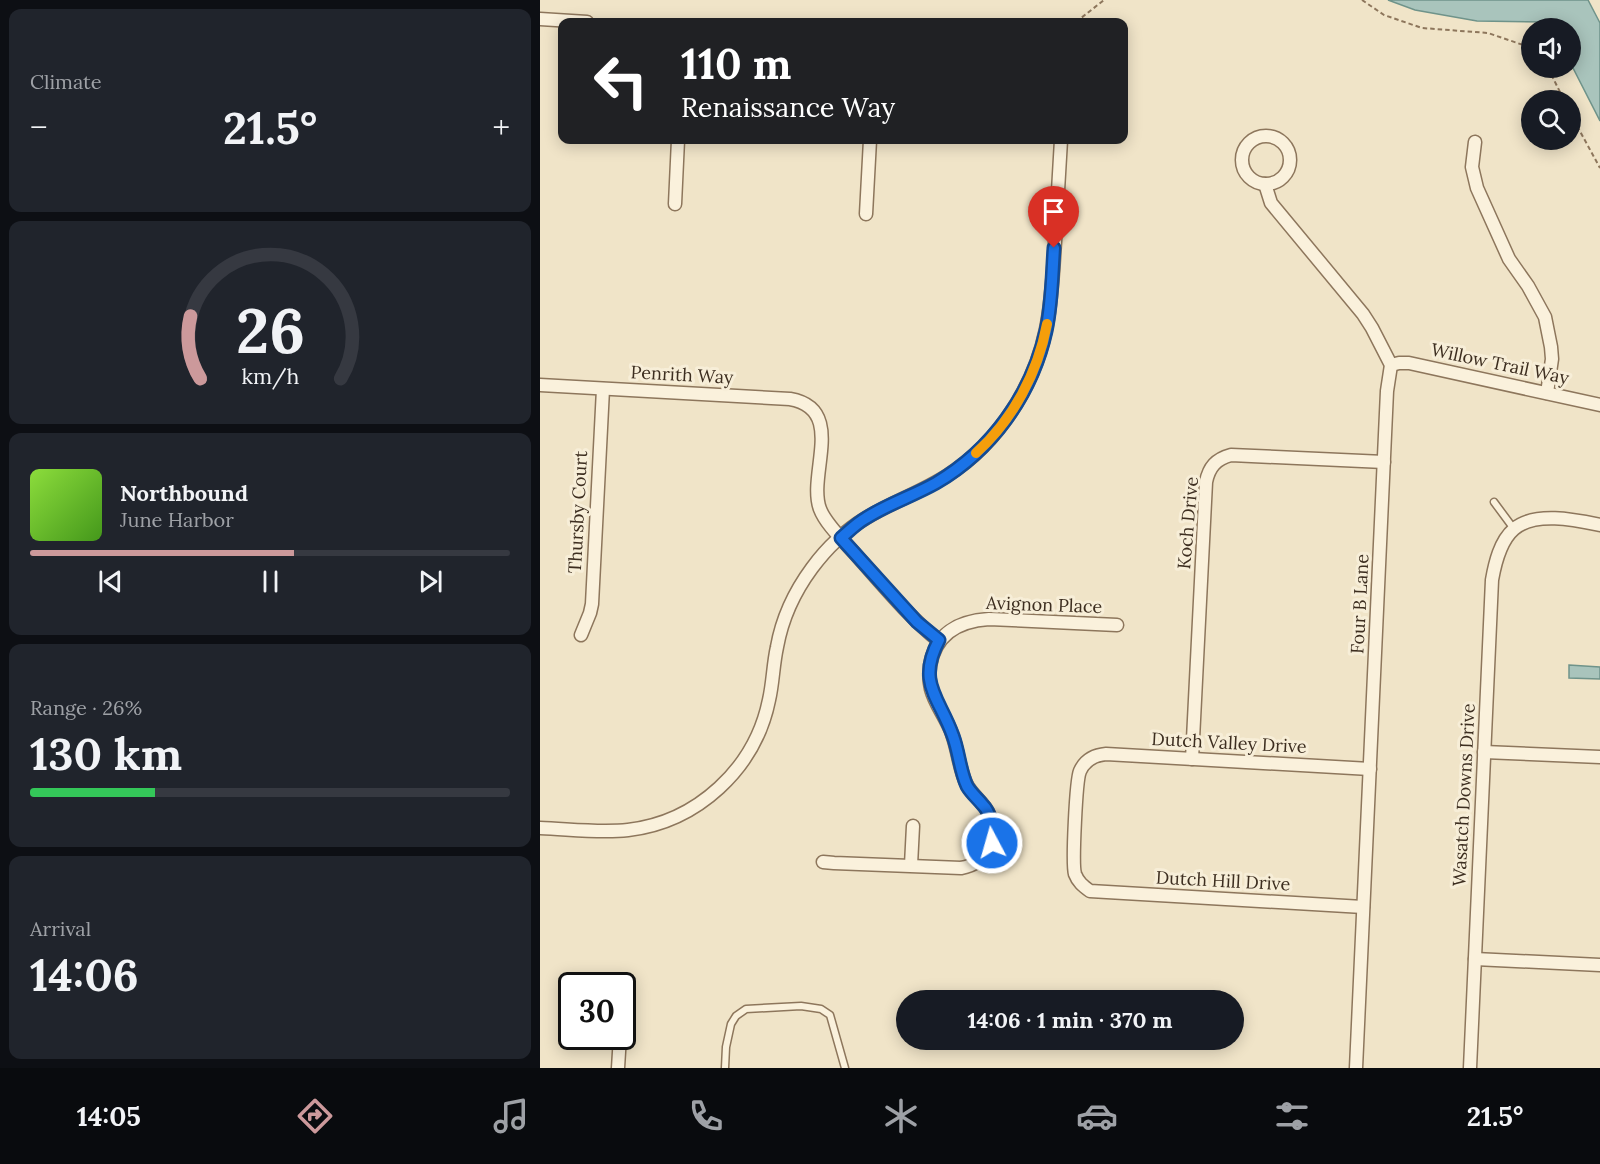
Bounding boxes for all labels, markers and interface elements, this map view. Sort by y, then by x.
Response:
map controls [1521,18,1581,150]
button: sound [1521,18,1581,78]
text: 110 m [681,37,792,91]
icon: left [582,42,660,120]
text: Climate [30,69,102,94]
text: Renaissance Way [681,90,895,124]
button: search [1521,90,1581,150]
text: 21.5° [223,99,317,156]
text: − [30,106,48,148]
text: + [492,106,510,148]
pin [1028,186,1079,248]
icon: arrive [1037,195,1070,228]
text: 26 [235,290,305,370]
street label: Willow Trail Way [1429,338,1572,389]
street label: Penrith Way [630,360,734,389]
text: km/h [241,363,299,391]
street label: Thursby Court [563,450,592,574]
street label: Koch Drive [1172,476,1203,570]
text: Northbound [120,479,248,507]
text: June Harbor [120,507,234,532]
street label: Four B Lane [1345,553,1374,655]
icon: previous [94,565,127,598]
icon: pause [254,565,287,598]
icon: next [414,565,447,598]
street label: Avignon Place [984,591,1103,618]
text: Range · 26% [30,695,142,720]
street label: Wasatch Downs Drive [1447,703,1480,887]
text: 130 km [30,725,182,782]
street label: Dutch Valley Drive [1151,727,1308,758]
position arrow [960,811,1024,875]
street label: Dutch Hill Drive [1155,865,1291,896]
text: Arrival [30,916,91,941]
text: 14:06 [30,946,139,1003]
speed limit sign: 30 [558,972,636,1050]
text: 14:06 · 1 min · 370 m [967,1006,1173,1034]
icon: directions [294,1095,336,1137]
icon: music [490,1095,532,1137]
icon: phone [685,1095,727,1137]
icon: climate [880,1095,922,1137]
icon: car [1076,1095,1118,1137]
icon: filters [1271,1095,1313,1137]
text: 14:05 [77,1099,141,1133]
text: 21.5° [1467,1099,1523,1133]

